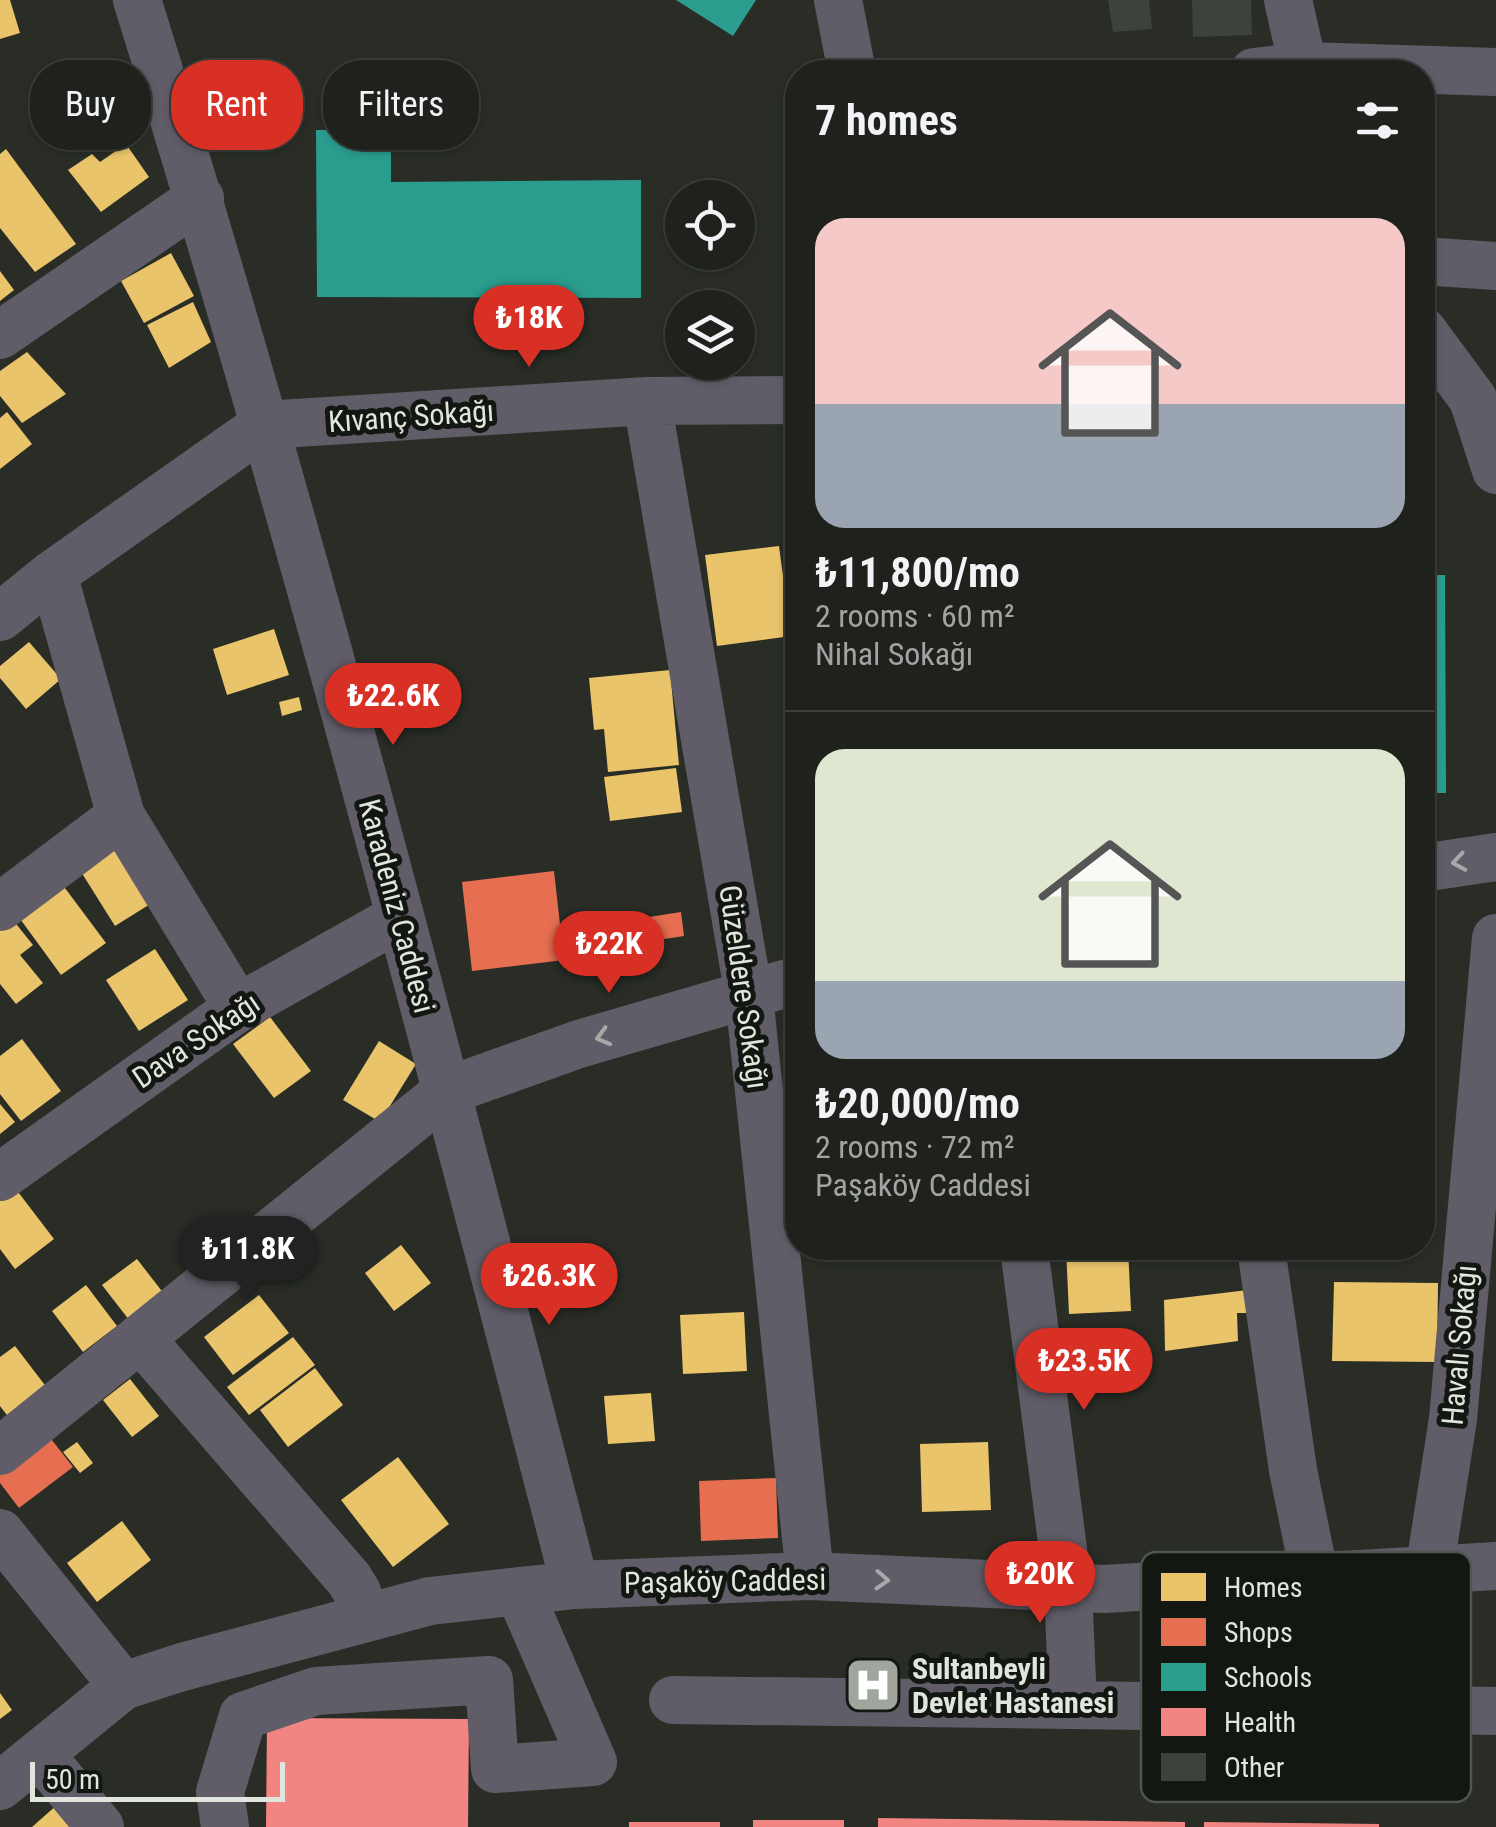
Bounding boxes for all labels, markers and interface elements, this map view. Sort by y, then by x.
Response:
chip: Buy [30,60,151,150]
chip: Rent [171,60,303,150]
chip: Filters [323,60,479,150]
icon: filters [1350,93,1405,148]
text: 7 homes [815,96,958,145]
map controls [665,180,755,380]
button: locate [665,180,755,270]
icon: home [1020,283,1200,463]
pin: ₺18K [470,285,588,370]
button: layers [665,290,755,380]
text: ₺18K [495,298,563,336]
street label: Kıvanç Sokağı [327,393,495,439]
text: ₺11,800/mo [815,548,1020,597]
text: 2 rooms · 60 m² [815,597,1014,635]
text: Nihal Sokağı [815,635,973,673]
pin: ₺22.6K [312,663,474,748]
text: ₺22.6K [347,676,439,714]
street label: Karadeniz Caddesi [352,795,442,1017]
icon: home [1020,814,1200,994]
one-way arrow [1451,851,1468,872]
street label: Güzeldere Sokağı [712,883,776,1091]
pin: ₺22K [550,911,668,996]
text: ₺22K [575,924,643,962]
street label: Dava Sokağı [126,985,266,1095]
one-way arrow [595,1026,612,1047]
text: ₺20,000/mo [815,1079,1020,1128]
text: 2 rooms · 72 m² [815,1128,1014,1166]
text: Paşaköy Caddesi [815,1166,1031,1204]
pin: ₺11.8K [167,1216,329,1301]
text: ₺11.8K [202,1229,294,1267]
pin: ₺26.3K [468,1243,630,1328]
text: ₺26.3K [503,1256,595,1294]
street label: Havalı Sokağı [1435,1263,1483,1427]
pin: ₺23.5K [1003,1328,1165,1413]
text: ₺23.5K [1038,1341,1130,1379]
pin: ₺20K [981,1541,1099,1626]
legend [1141,1552,1471,1802]
text: ₺20K [1006,1554,1074,1592]
street label: Paşaköy Caddesi [624,1562,826,1600]
one-way arrow [875,1569,891,1590]
text: Homes [1224,1571,1302,1604]
text: Shops [1224,1616,1293,1649]
place label: Sultanbeyli Devlet Hastanesi [912,1651,1114,1720]
hospital icon: Sultanbeyli Devlet Hastanesi [843,1655,903,1715]
text: Schools [1224,1661,1312,1694]
text: Health [1224,1706,1296,1739]
text: Other [1224,1751,1284,1784]
scale bar [30,1757,285,1802]
text: 50 m [45,1763,100,1796]

